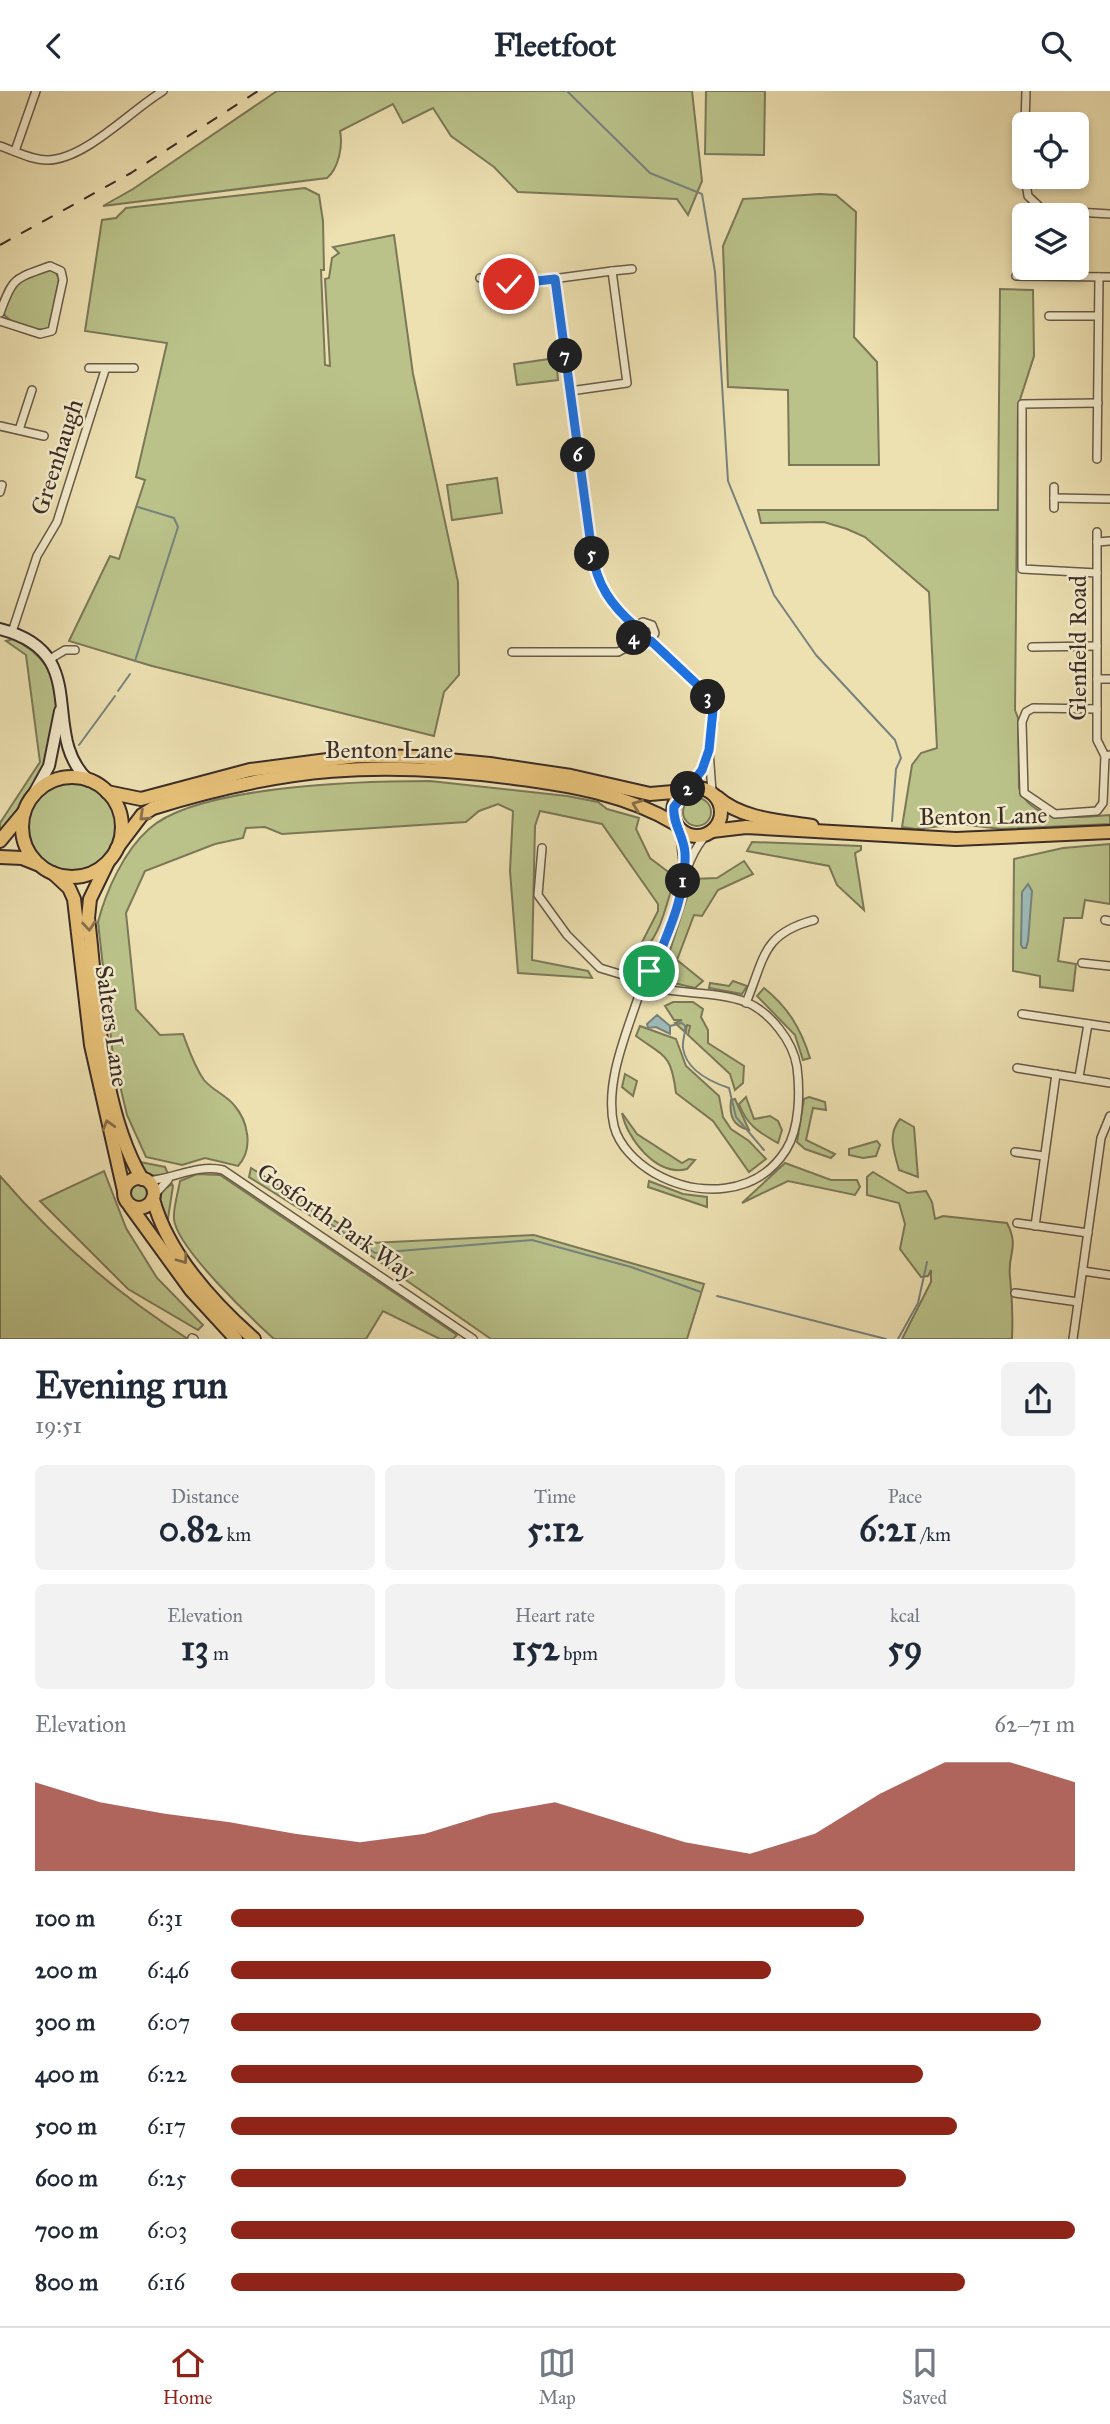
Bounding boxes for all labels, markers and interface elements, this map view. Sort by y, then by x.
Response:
text: Fleetfoot [494,26,616,65]
icon: back [35,27,73,65]
icon: search [1037,27,1075,65]
map controls [1012,112,1089,280]
button: locate [1012,112,1089,189]
button: layers [1012,203,1089,280]
pin [479,254,539,314]
icon: check [490,265,528,303]
pin: 7 [548,338,582,373]
text: 7 [559,344,570,367]
street label: Greenhaugh [24,395,90,519]
pin: 6 [560,437,596,473]
text: 6 [573,443,582,466]
pin: 5 [574,537,610,571]
text: 5 [587,542,596,565]
street label: Glenfield Road [1063,575,1093,721]
pin: 4 [616,621,652,655]
text: 4 [628,626,639,649]
pin: 3 [690,679,726,715]
text: 3 [704,685,711,708]
street label: Benton Lane [325,735,453,765]
pin: 2 [670,771,706,807]
text: 2 [683,777,692,800]
one-way arrow [631,799,643,813]
street label: Benton Lane [918,800,1048,832]
one-way arrow [139,808,152,820]
pin: 1 [666,863,700,899]
text: 1 [679,869,686,892]
one-way arrow [82,920,97,932]
pin [619,941,679,1001]
icon: arrive [630,952,668,990]
street label: Salters Lane [89,963,135,1089]
one-way arrow [101,1119,116,1131]
street label: Gosforth Park Way [251,1156,421,1288]
one-way arrow [175,1251,187,1264]
text: Evening run [35,1362,228,1408]
button: share [1001,1362,1075,1436]
text: 19:51 [35,1411,82,1439]
text: Distance [171,1485,239,1508]
text: Time [534,1485,576,1508]
text: Pace [888,1485,922,1508]
text: 0.82 [159,1508,222,1551]
text: 5:12 [527,1508,583,1551]
text: 6:21 [859,1508,917,1551]
text: km [222,1523,251,1546]
text: /km [917,1523,951,1546]
text: Elevation [167,1604,243,1627]
text: Heart rate [515,1604,595,1627]
text: kcal [890,1604,920,1627]
text: 13 [181,1627,209,1670]
text: 152 [512,1627,559,1670]
text: 59 [887,1627,923,1670]
text: m [209,1642,229,1665]
text: bpm [559,1642,598,1665]
text: Elevation [35,1710,126,1738]
text: 62–71 m [994,1710,1075,1738]
text: 100 m [35,1904,95,1932]
text: 6:31 [147,1904,183,1932]
text: 200 m [35,1956,97,1984]
text: 6:46 [147,1956,189,1984]
text: 300 m [35,2008,95,2036]
text: 6:07 [147,2008,190,2036]
text: 400 m [35,2060,99,2088]
text: 6:22 [147,2060,187,2088]
text: 500 m [35,2112,97,2140]
text: 6:17 [147,2112,186,2140]
text: 600 m [35,2164,98,2192]
text: 6:25 [147,2164,186,2192]
text: 700 m [35,2216,98,2244]
text: 6:03 [147,2216,187,2244]
text: 800 m [35,2268,98,2296]
text: 6:16 [147,2268,185,2296]
tab: Home [163,2344,213,2409]
tab: Map [538,2344,576,2409]
tab: Saved [902,2344,947,2409]

